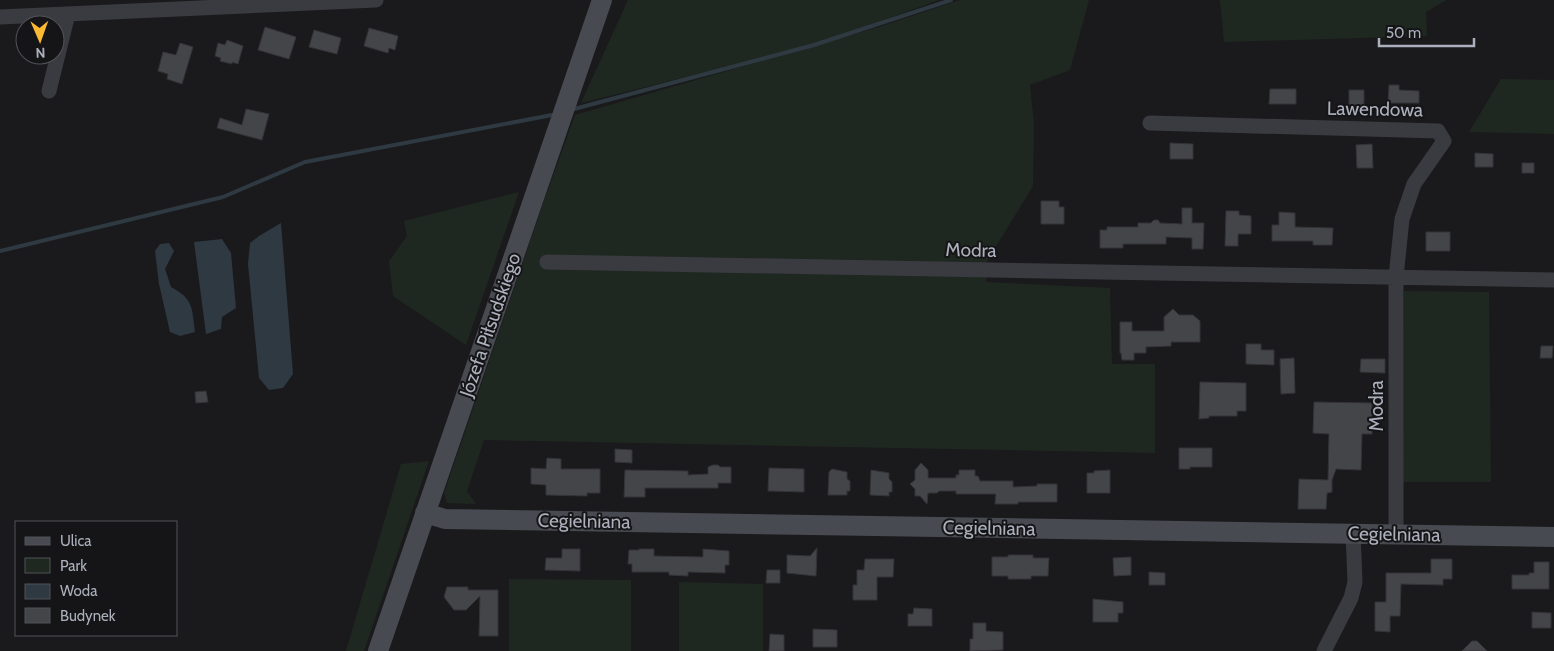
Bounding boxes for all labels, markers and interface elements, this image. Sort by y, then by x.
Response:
north arrow [15,15,65,65]
scale bar [1379,15,1474,47]
text: 50 m [1386,24,1421,42]
text: N [35,44,46,62]
street label: Lawendowa [1327,97,1423,121]
street label: Modra [945,238,997,262]
street label: Józefa Piłsudskiego [454,250,525,401]
street label: Modra [1365,380,1388,432]
street label: Cegielniana [537,509,631,533]
street label: Cegielniana [942,516,1036,540]
legend [15,521,178,636]
street label: Cegielniana [1347,522,1441,546]
text: Ulica [60,532,92,550]
text: Park [60,557,87,575]
text: Woda [60,582,98,600]
text: Budynek [60,607,116,625]

